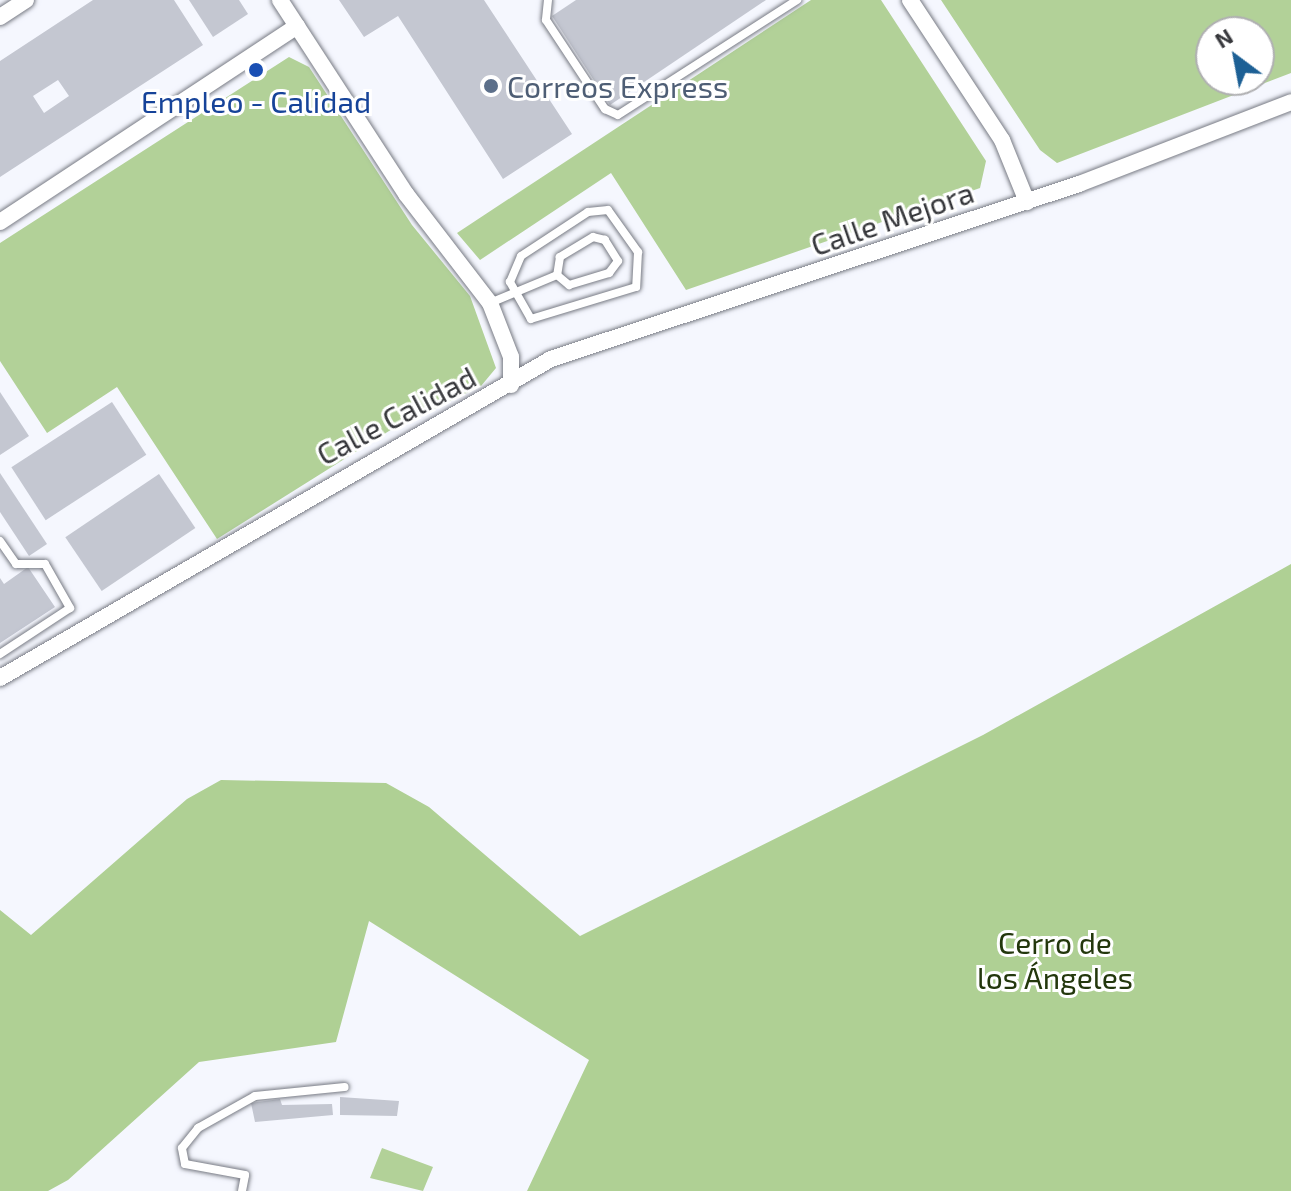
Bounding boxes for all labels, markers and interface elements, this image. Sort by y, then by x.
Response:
north arrow [1195,16,1275,96]
text: N [1210,22,1237,53]
marker: Empleo - Calidad [247,61,265,79]
place label: Correos Express [507,68,728,104]
marker: Correos Express [482,77,500,95]
place label: Empleo - Calidad [141,83,371,119]
street label: Calle Mejora [806,173,978,263]
street label: Calle Calidad [310,358,482,472]
park label: Cerro de los Ángeles [977,924,1133,994]

